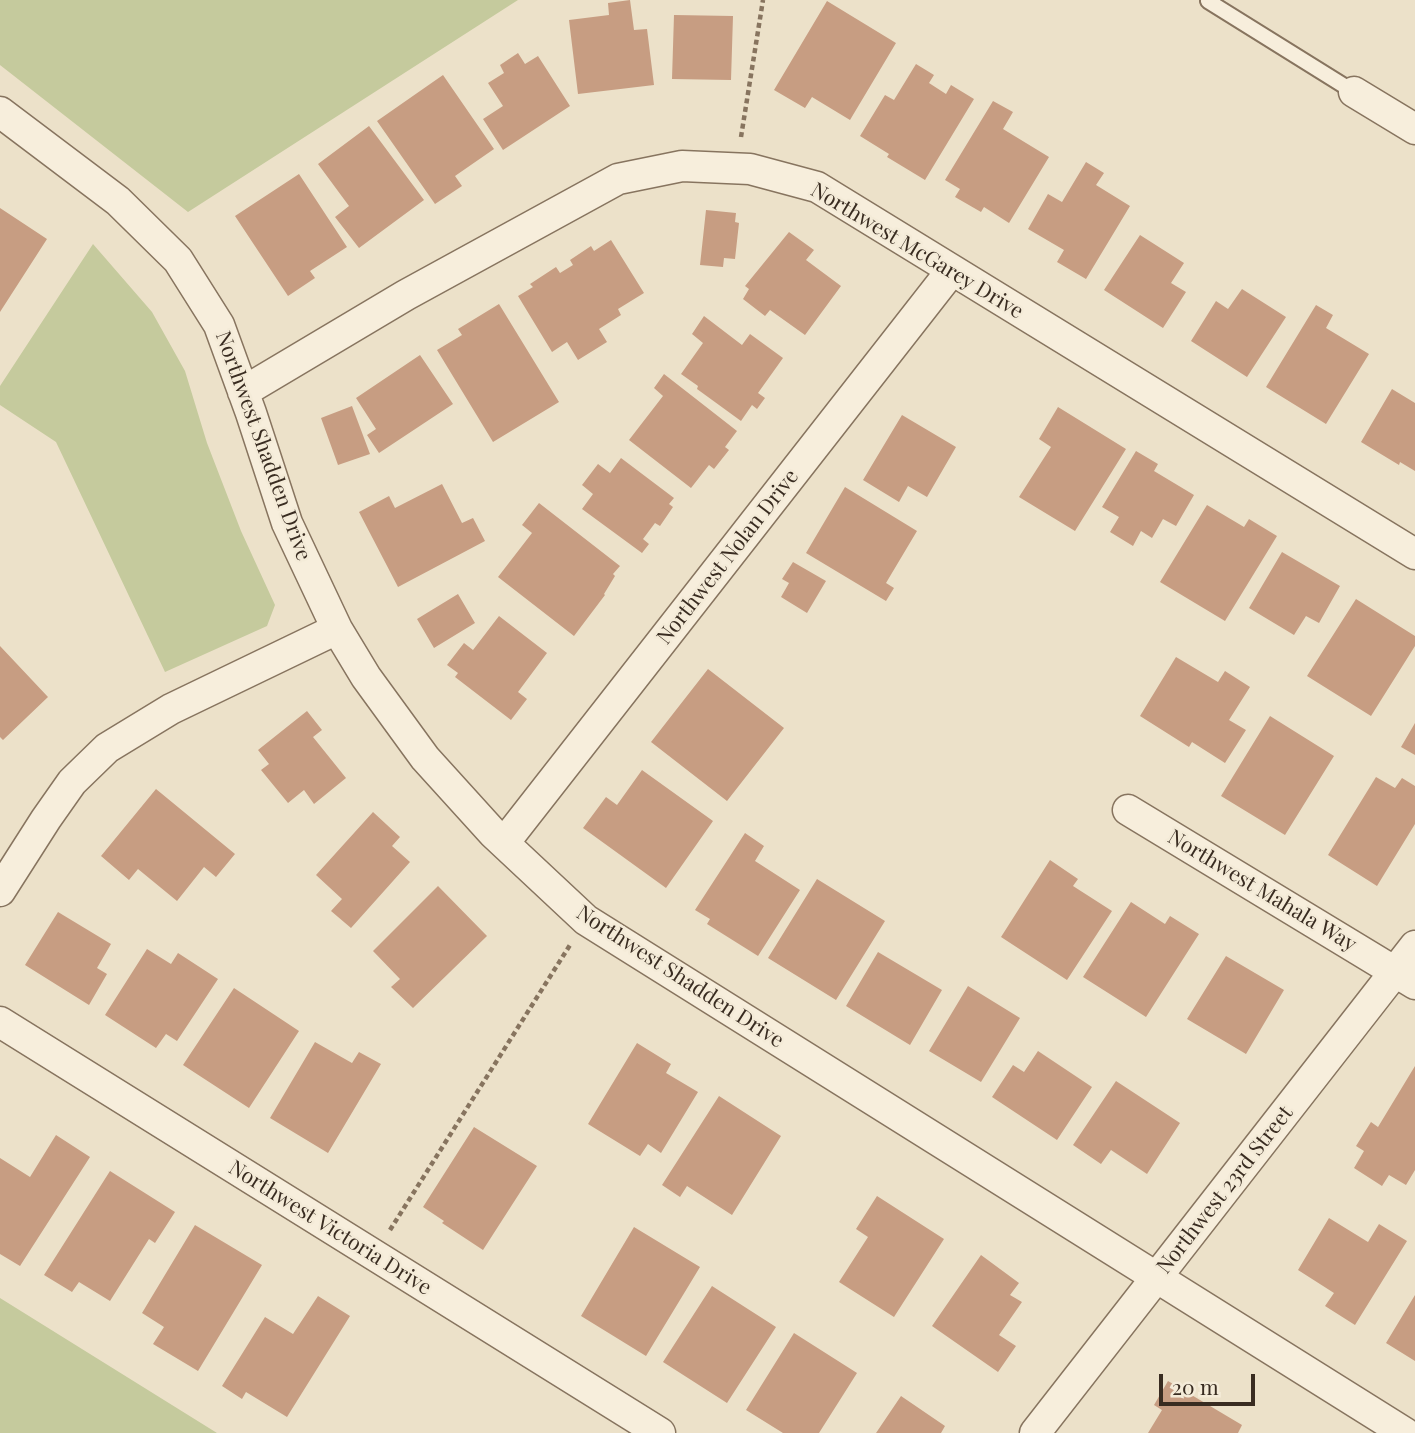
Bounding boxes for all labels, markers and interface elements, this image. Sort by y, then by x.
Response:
street label: Northwest McGarey Drive [806,178,1028,324]
street label: Northwest Shadden Drive [210,328,316,564]
street label: Northwest Nolan Drive [652,465,804,649]
street label: Northwest Mahala Way [1163,825,1361,957]
street label: Northwest Shadden Drive [572,901,788,1053]
street label: Northwest 23rd Street [1152,1101,1298,1279]
street label: Northwest Victoria Drive [224,1155,436,1301]
scale bar [1163,1360,1259,1404]
text: 20 m [1172,1372,1219,1400]

